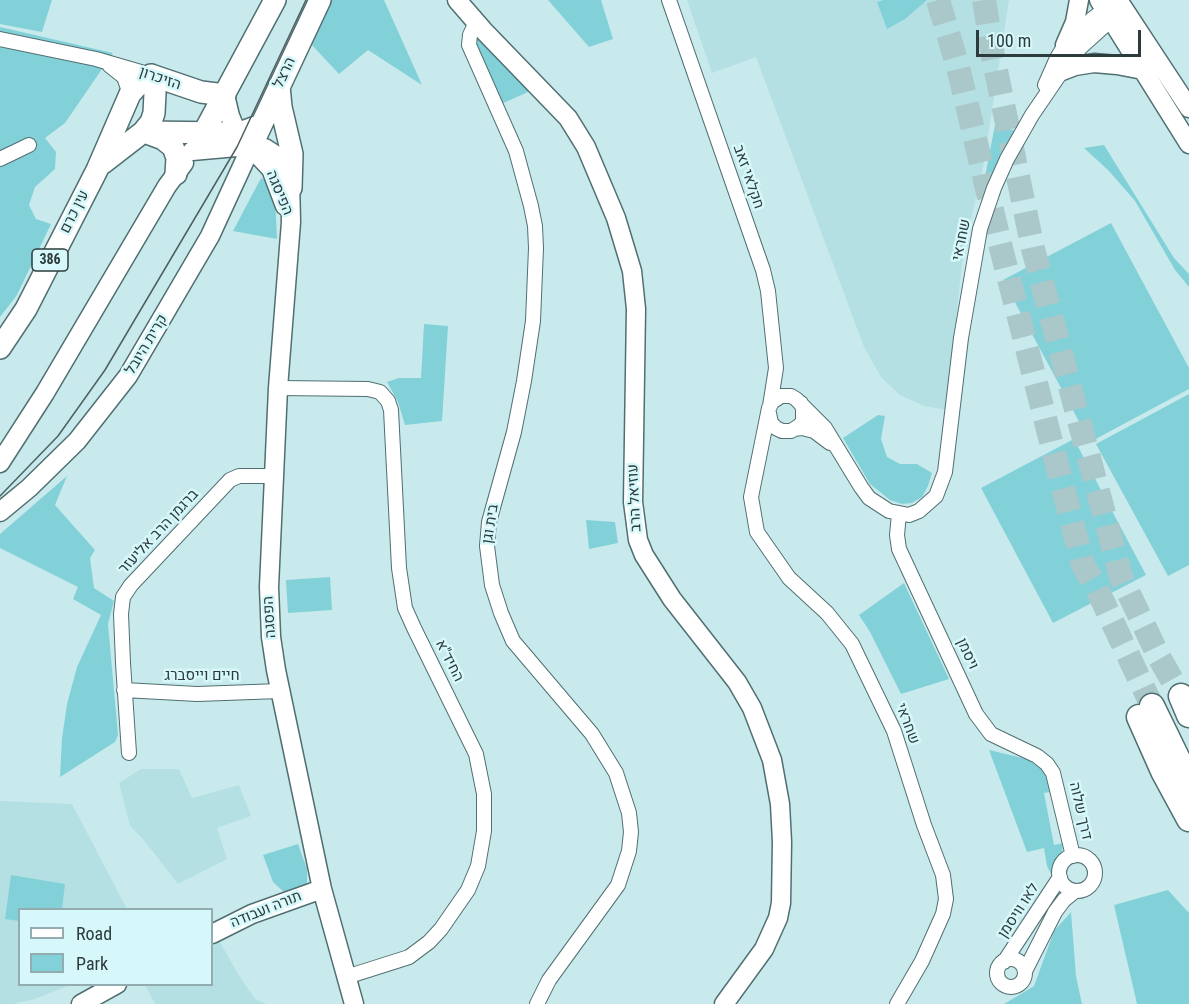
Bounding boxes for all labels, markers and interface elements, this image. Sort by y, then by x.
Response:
scale bar [979,18,1144,56]
text: 100 m [987,30,1031,51]
street label: הרצל [270,55,300,91]
street label: הזיכרון [137,64,183,94]
street label: חקלאי זאב [729,143,767,211]
street label: הפיסגה [262,168,296,218]
street label: עין כרם [57,187,93,237]
street label: שחראי [949,217,975,263]
road number: 386 [32,249,68,271]
street label: קרית היובל [122,311,172,379]
street label: עוזיאל הרב [624,464,646,532]
street label: ברגמן הרב אליעזר [115,486,203,578]
street label: בית וגן [479,503,503,545]
street label: הפסגה [260,595,280,639]
street label: ויסמן [952,636,982,672]
street label: החיד"א [431,637,467,685]
street label: חיים וייסברג [164,667,240,685]
street label: שחראי [891,701,923,747]
street label: דרך שלוה [1065,780,1095,842]
street label: לאו וויסמן [995,880,1043,942]
street label: תורה ועבודה [228,888,304,932]
legend [18,908,213,986]
text: Road [76,923,112,944]
text: Park [76,953,108,974]

